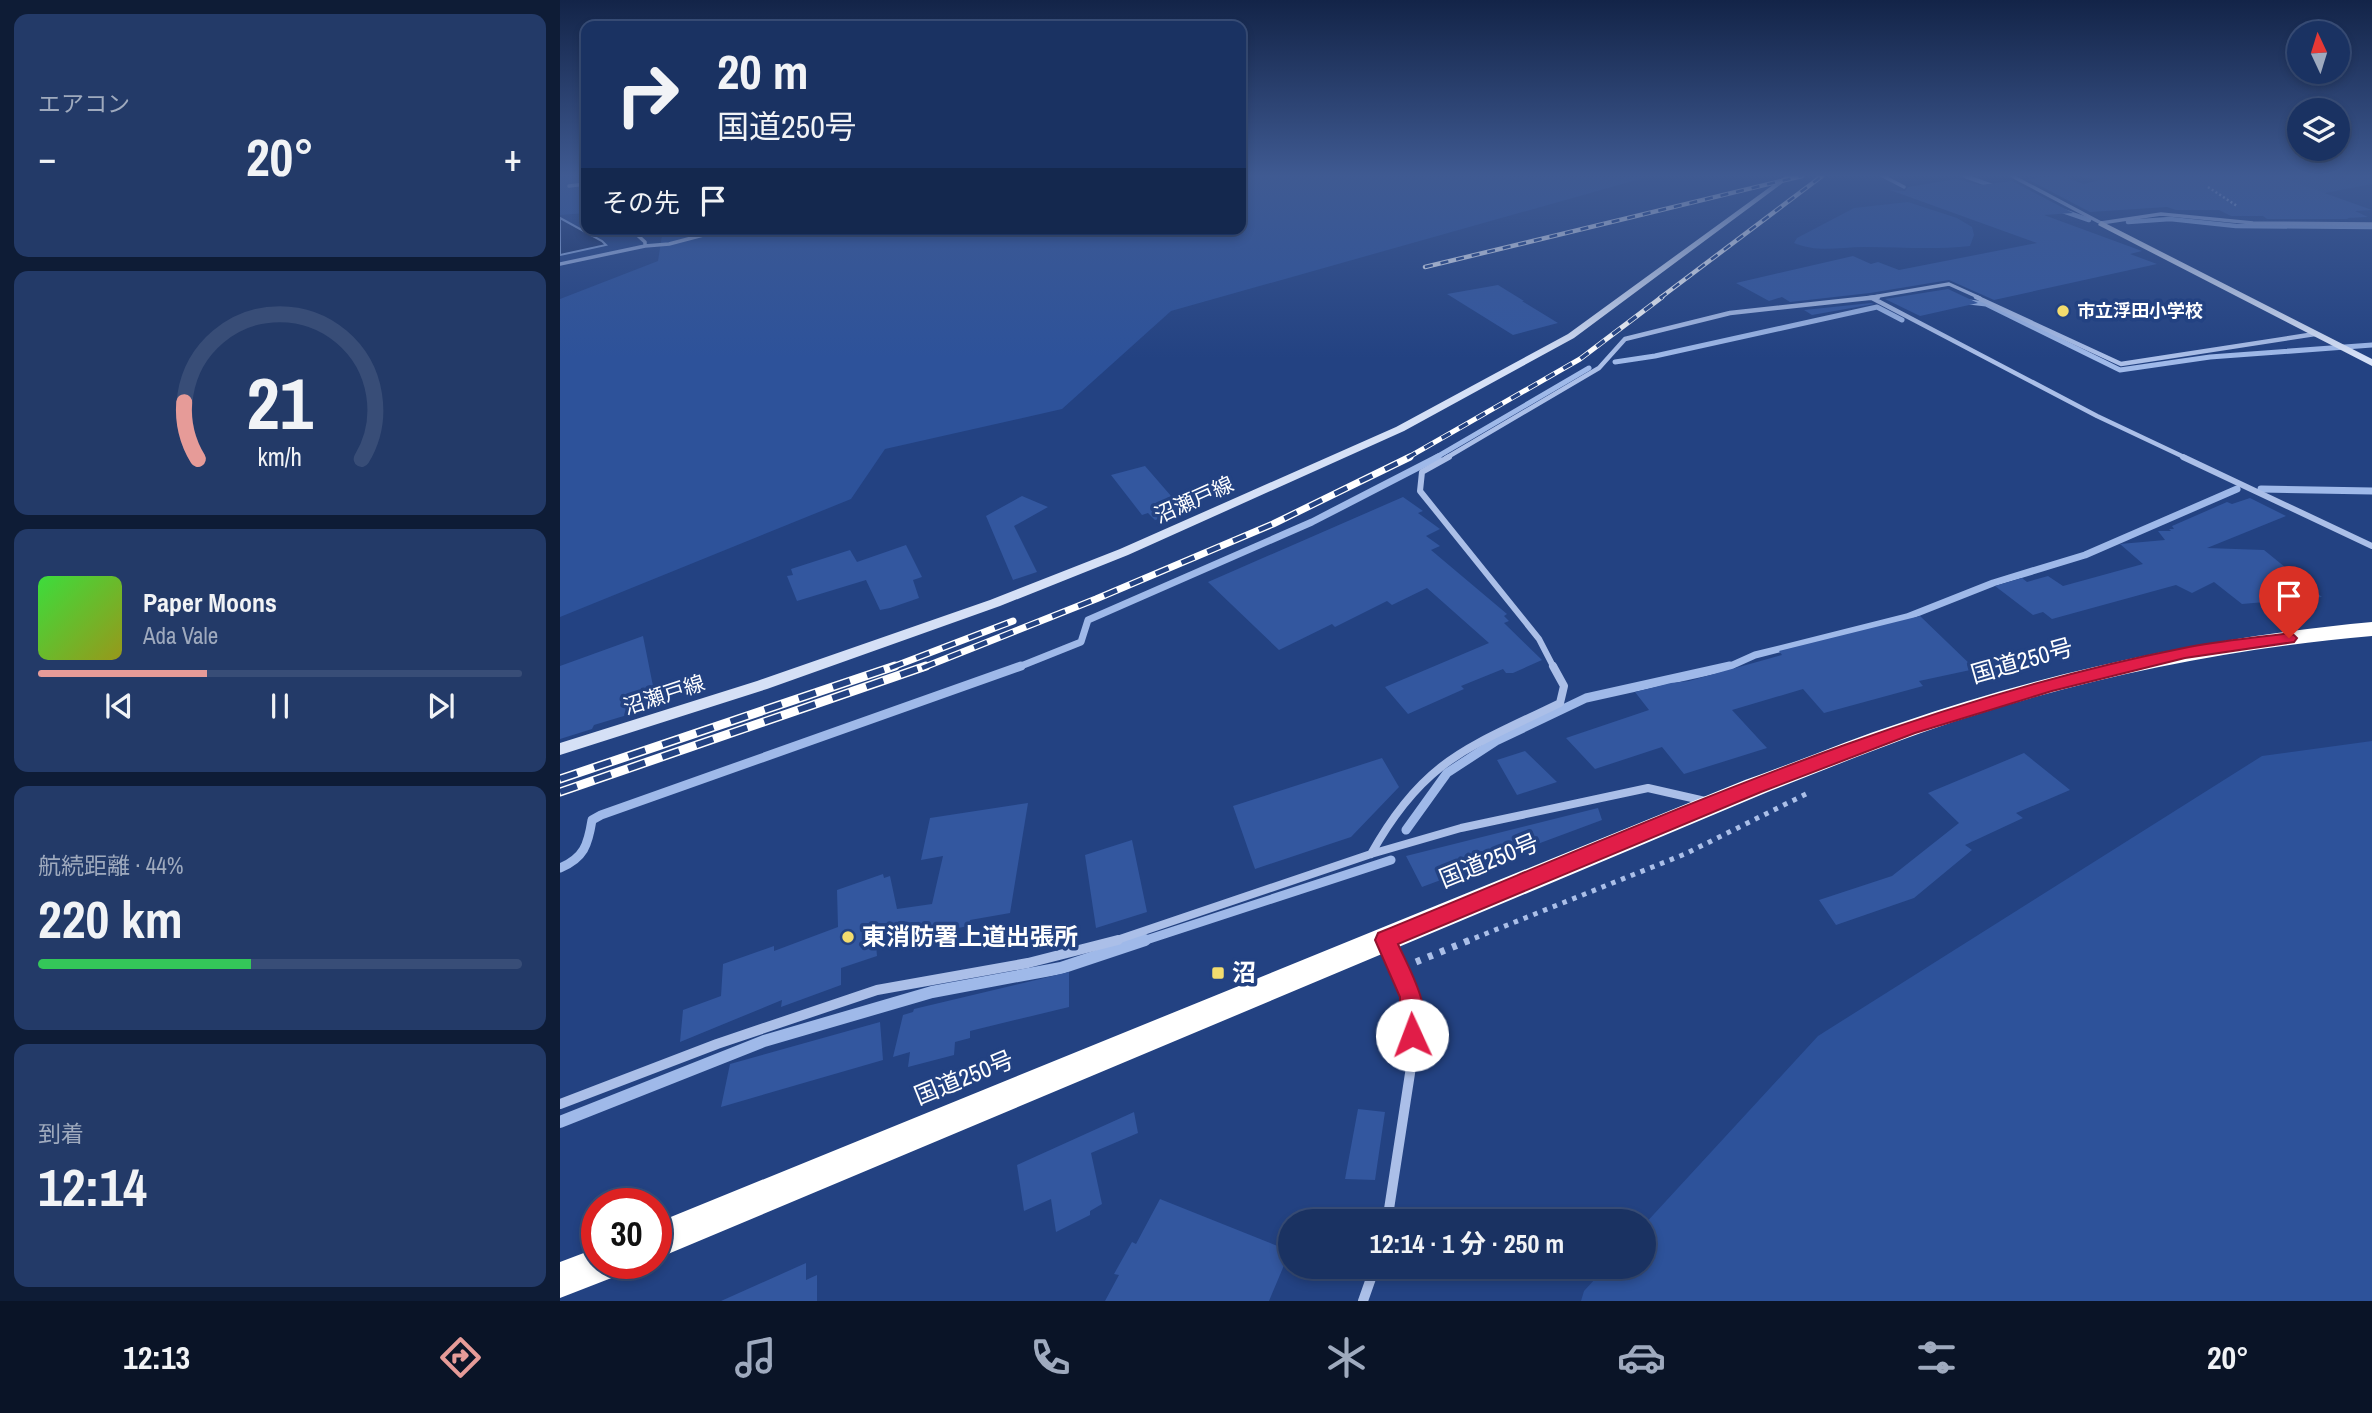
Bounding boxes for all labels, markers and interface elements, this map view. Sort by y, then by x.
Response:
north arrow [2287,21,2350,84]
map controls [2287,21,2350,161]
text: 20 m [717,38,809,104]
icon: right [602,49,693,140]
text: エアコン [38,88,130,119]
button: layers [2287,98,2350,161]
text: 国道250号 [717,105,857,148]
text: 20° [246,122,314,192]
text: − [38,132,56,183]
text: + [504,132,522,183]
icon: arrive [694,182,732,220]
text: その先 [602,185,680,220]
place label: 市立浮田小学校 [2077,298,2203,323]
marker: 市立浮田小学校 [2055,303,2071,319]
text: 21 [247,355,314,453]
text: km/h [258,440,302,474]
street label: 沼瀬戸線 [1150,469,1238,530]
pin [2259,566,2319,638]
icon: arrive [2270,577,2308,615]
text: Paper Moons [143,585,277,620]
text: Ada Vale [143,620,218,651]
street label: 国道250号 [1967,630,2077,690]
street label: 沼瀬戸線 [619,668,708,721]
icon: previous [100,687,138,725]
icon: pause [261,687,299,725]
icon: next [422,687,460,725]
street label: 国道250号 [1434,826,1543,895]
text: 航続距離 · 44% [38,850,183,881]
text: 220 km [38,884,183,954]
place label: 東消防署上道出張所 [862,920,1078,952]
marker: 東消防署上道出張所 [840,929,856,945]
place label: 沼 [1232,956,1256,988]
marker: 沼 [1210,965,1226,981]
position arrow [1375,998,1449,1072]
street label: 国道250号 [909,1043,1018,1112]
text: 到着 [38,1118,84,1149]
text: 12:14 [38,1152,147,1222]
speed limit sign: 30 [581,1188,672,1279]
text: 12:14 · 1 分 · 250 m [1370,1226,1564,1261]
icon: directions [436,1333,485,1382]
icon: music [731,1333,780,1382]
icon: phone [1026,1333,1075,1382]
icon: climate [1322,1333,1371,1382]
icon: car [1617,1333,1666,1382]
icon: filters [1912,1333,1961,1382]
text: 12:13 [123,1336,190,1379]
text: 20° [2207,1336,2249,1379]

